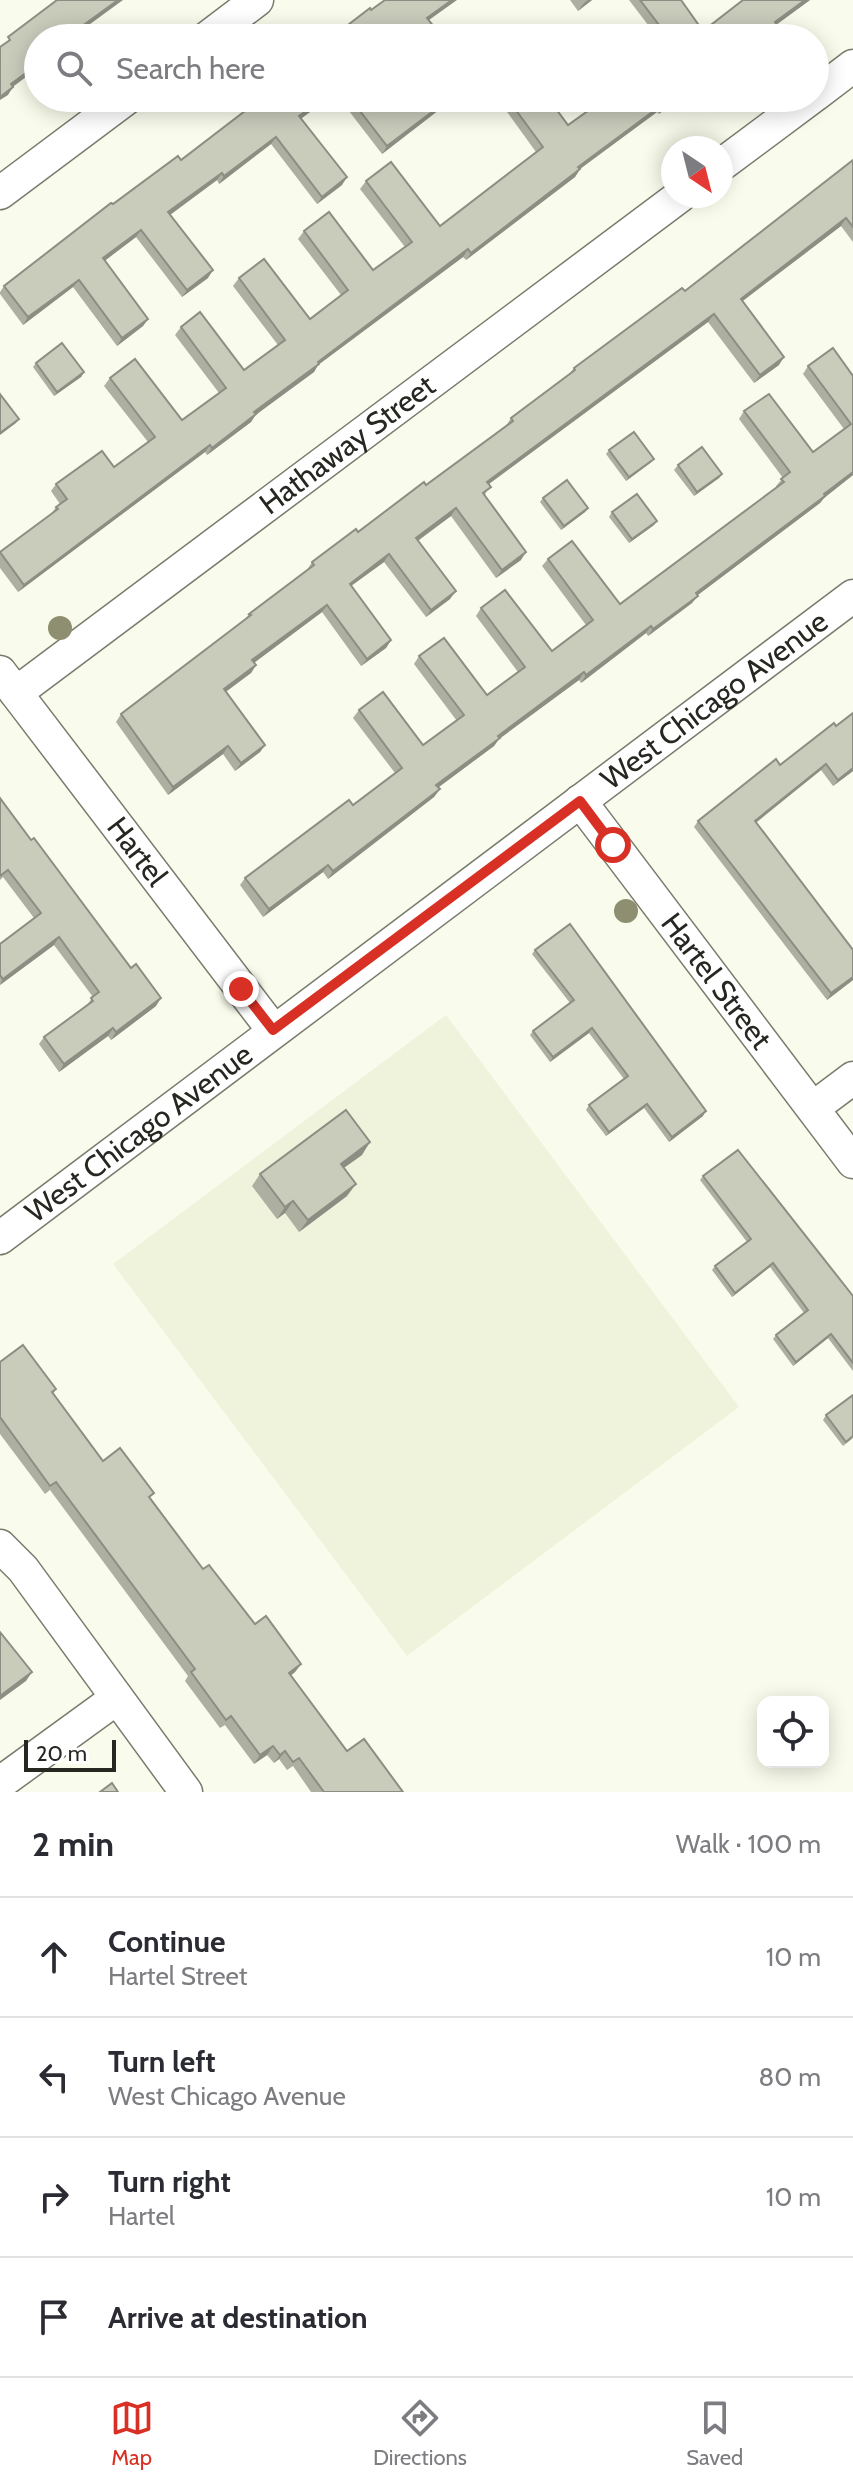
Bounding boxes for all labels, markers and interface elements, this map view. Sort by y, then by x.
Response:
search box [24,24,829,112]
icon: search [52,46,96,90]
text: Search here [116,50,265,87]
north arrow [661,136,733,208]
street label: Hathaway Street [252,367,442,522]
street label: West Chicago Avenue [593,603,835,797]
street label: Hartel [99,809,176,893]
route start [595,827,631,863]
street label: Hartel Street [653,906,780,1056]
route end [223,971,259,1007]
street label: West Chicago Avenue [18,1036,260,1230]
map controls [757,1696,829,1768]
button: locate [757,1696,829,1768]
scale bar [24,1736,116,1772]
text: 20 m [36,1740,87,1767]
text: 2 min [32,1823,114,1865]
text: Walk · 100 m [676,1828,821,1860]
text: Continue [108,1923,225,1960]
icon: ahead [32,1935,76,1979]
text: 10 m [766,1941,821,1973]
text: Hartel Street [108,1960,248,1992]
text: Turn left [108,2043,216,2080]
icon: left [32,2055,76,2099]
text: 80 m [758,2061,821,2093]
text: West Chicago Avenue [108,2080,346,2112]
text: Turn right [108,2163,231,2200]
icon: right [32,2175,76,2219]
text: 10 m [766,2181,821,2213]
text: Hartel [108,2200,175,2232]
icon: arrive [32,2295,76,2339]
text: Arrive at destination [108,2299,368,2336]
tab: Map [110,2396,154,2471]
tab: Directions [373,2396,467,2471]
tab: Saved [686,2396,743,2471]

